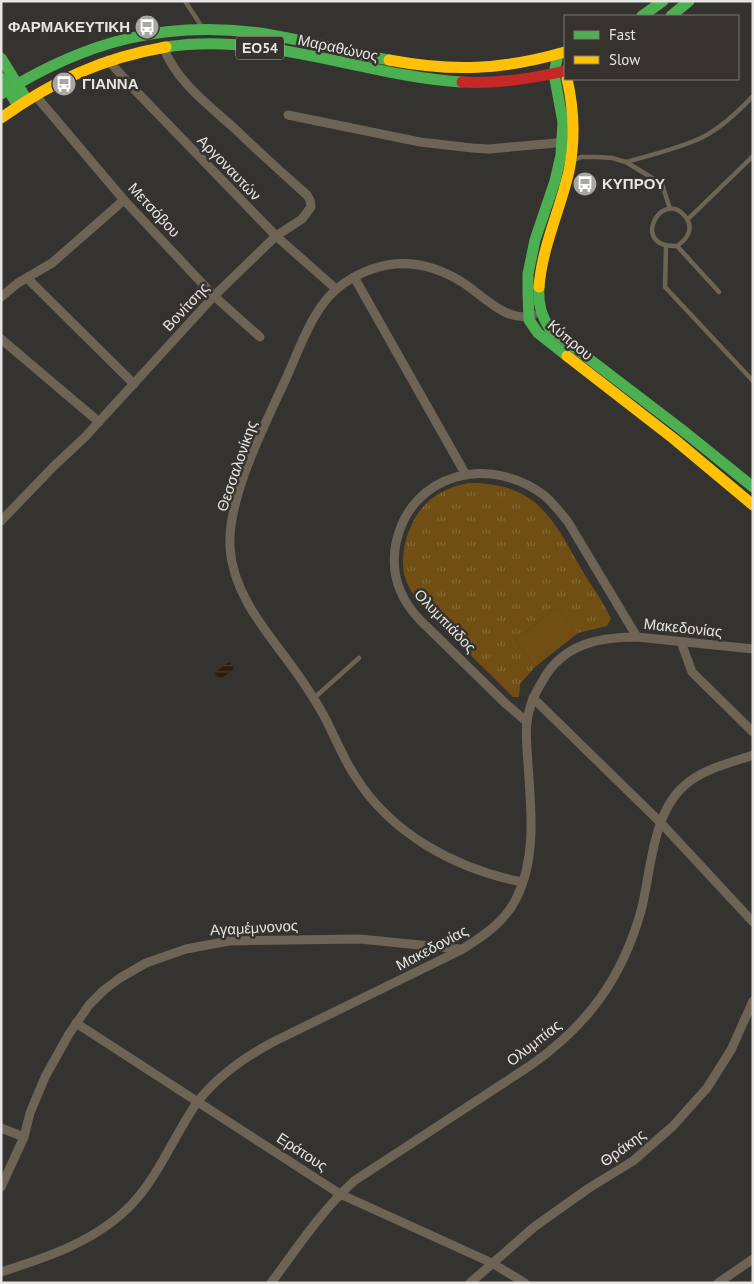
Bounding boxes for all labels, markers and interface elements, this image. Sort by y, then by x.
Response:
bus stop icon: ΦΑΡΜΑΚΕΥΤΙΚΗ [134,14,160,40]
legend [564,15,739,80]
place label: ΦΑΡΜΑΚΕΥΤΙΚΗ [8,17,130,36]
text: Fast [609,25,636,44]
street label: Μαραθώνος [296,30,380,65]
road number: ΕΟ54 [236,36,284,59]
text: Slow [609,50,640,69]
bus stop icon: ΓΙΑΝΝΑ [51,71,77,97]
place label: ΓΙΑΝΝΑ [82,74,139,93]
street label: Αργοναυτών [193,131,265,204]
bus stop icon: ΚΥΠΡΟΥ [572,171,598,197]
place label: ΚΥΠΡΟΥ [602,174,665,193]
street label: Μετσόβου [124,178,184,241]
street label: Βονίτσης [158,278,213,335]
street label: Κύπρου [544,315,597,364]
street label: Θεσσαλονίκης [212,418,261,514]
street label: Ολυμπιάδος [410,585,480,656]
street label: Μακεδονίας [643,614,723,641]
street label: Αγαμέμνονος [209,916,298,939]
street label: Μακεδονίας [393,921,471,974]
street label: Ολυμπίας [502,1015,565,1070]
street label: Θράκης [596,1125,649,1171]
street label: Εράτους [273,1128,331,1175]

